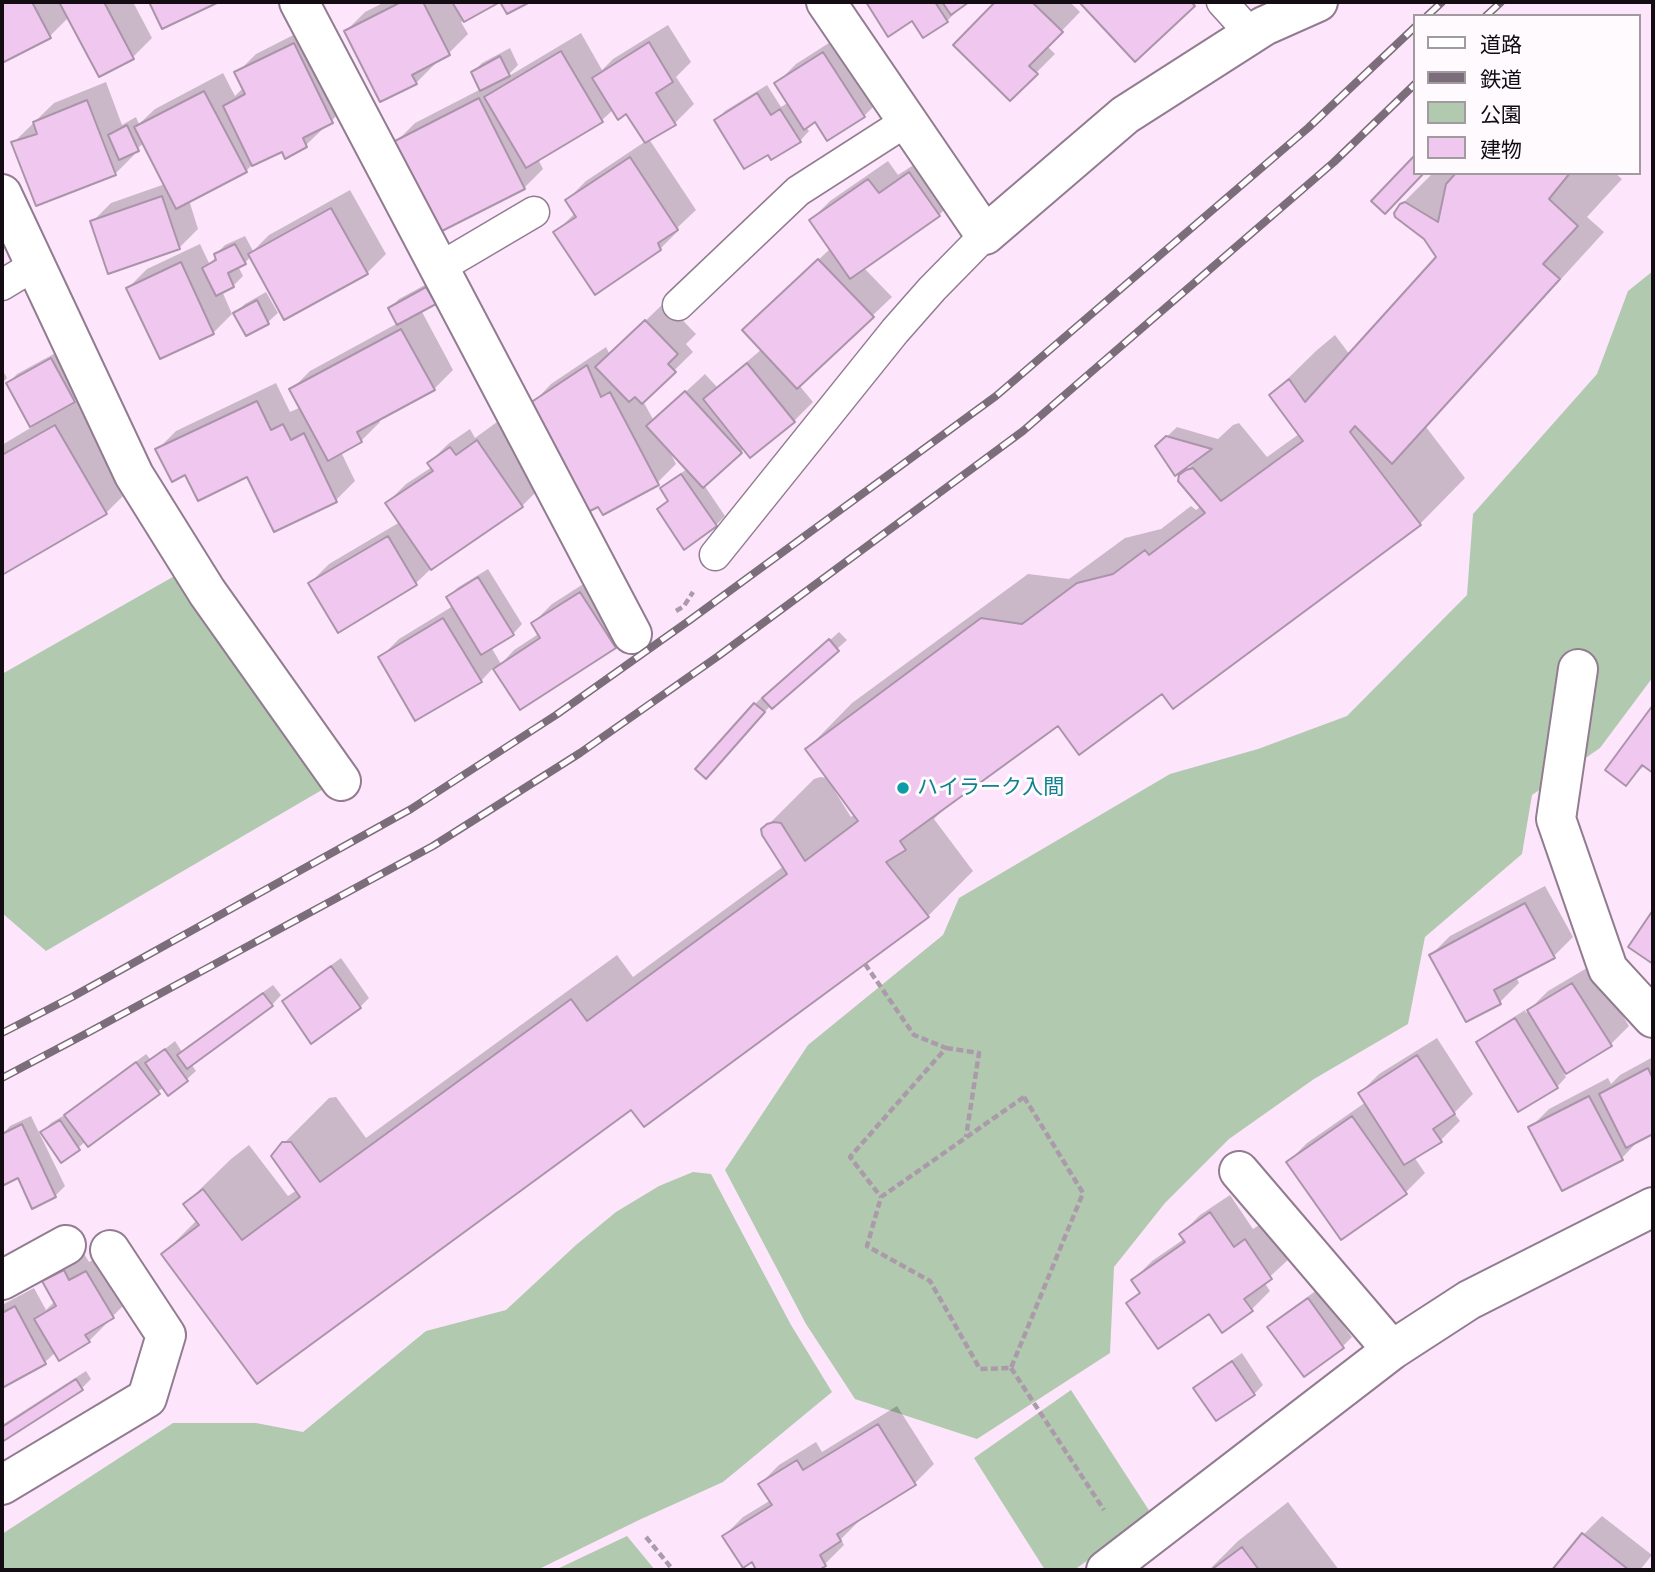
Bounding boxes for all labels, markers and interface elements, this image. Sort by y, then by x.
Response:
legend [1414,14,1641,175]
text: 道路 [1480,33,1522,57]
text: 鉄道 [1480,68,1522,92]
text: 公園 [1480,103,1522,127]
text: 建物 [1480,138,1522,162]
place label: ハイラーク入間 [917,775,1064,801]
marker: ハイラーク入間 [895,780,911,796]

